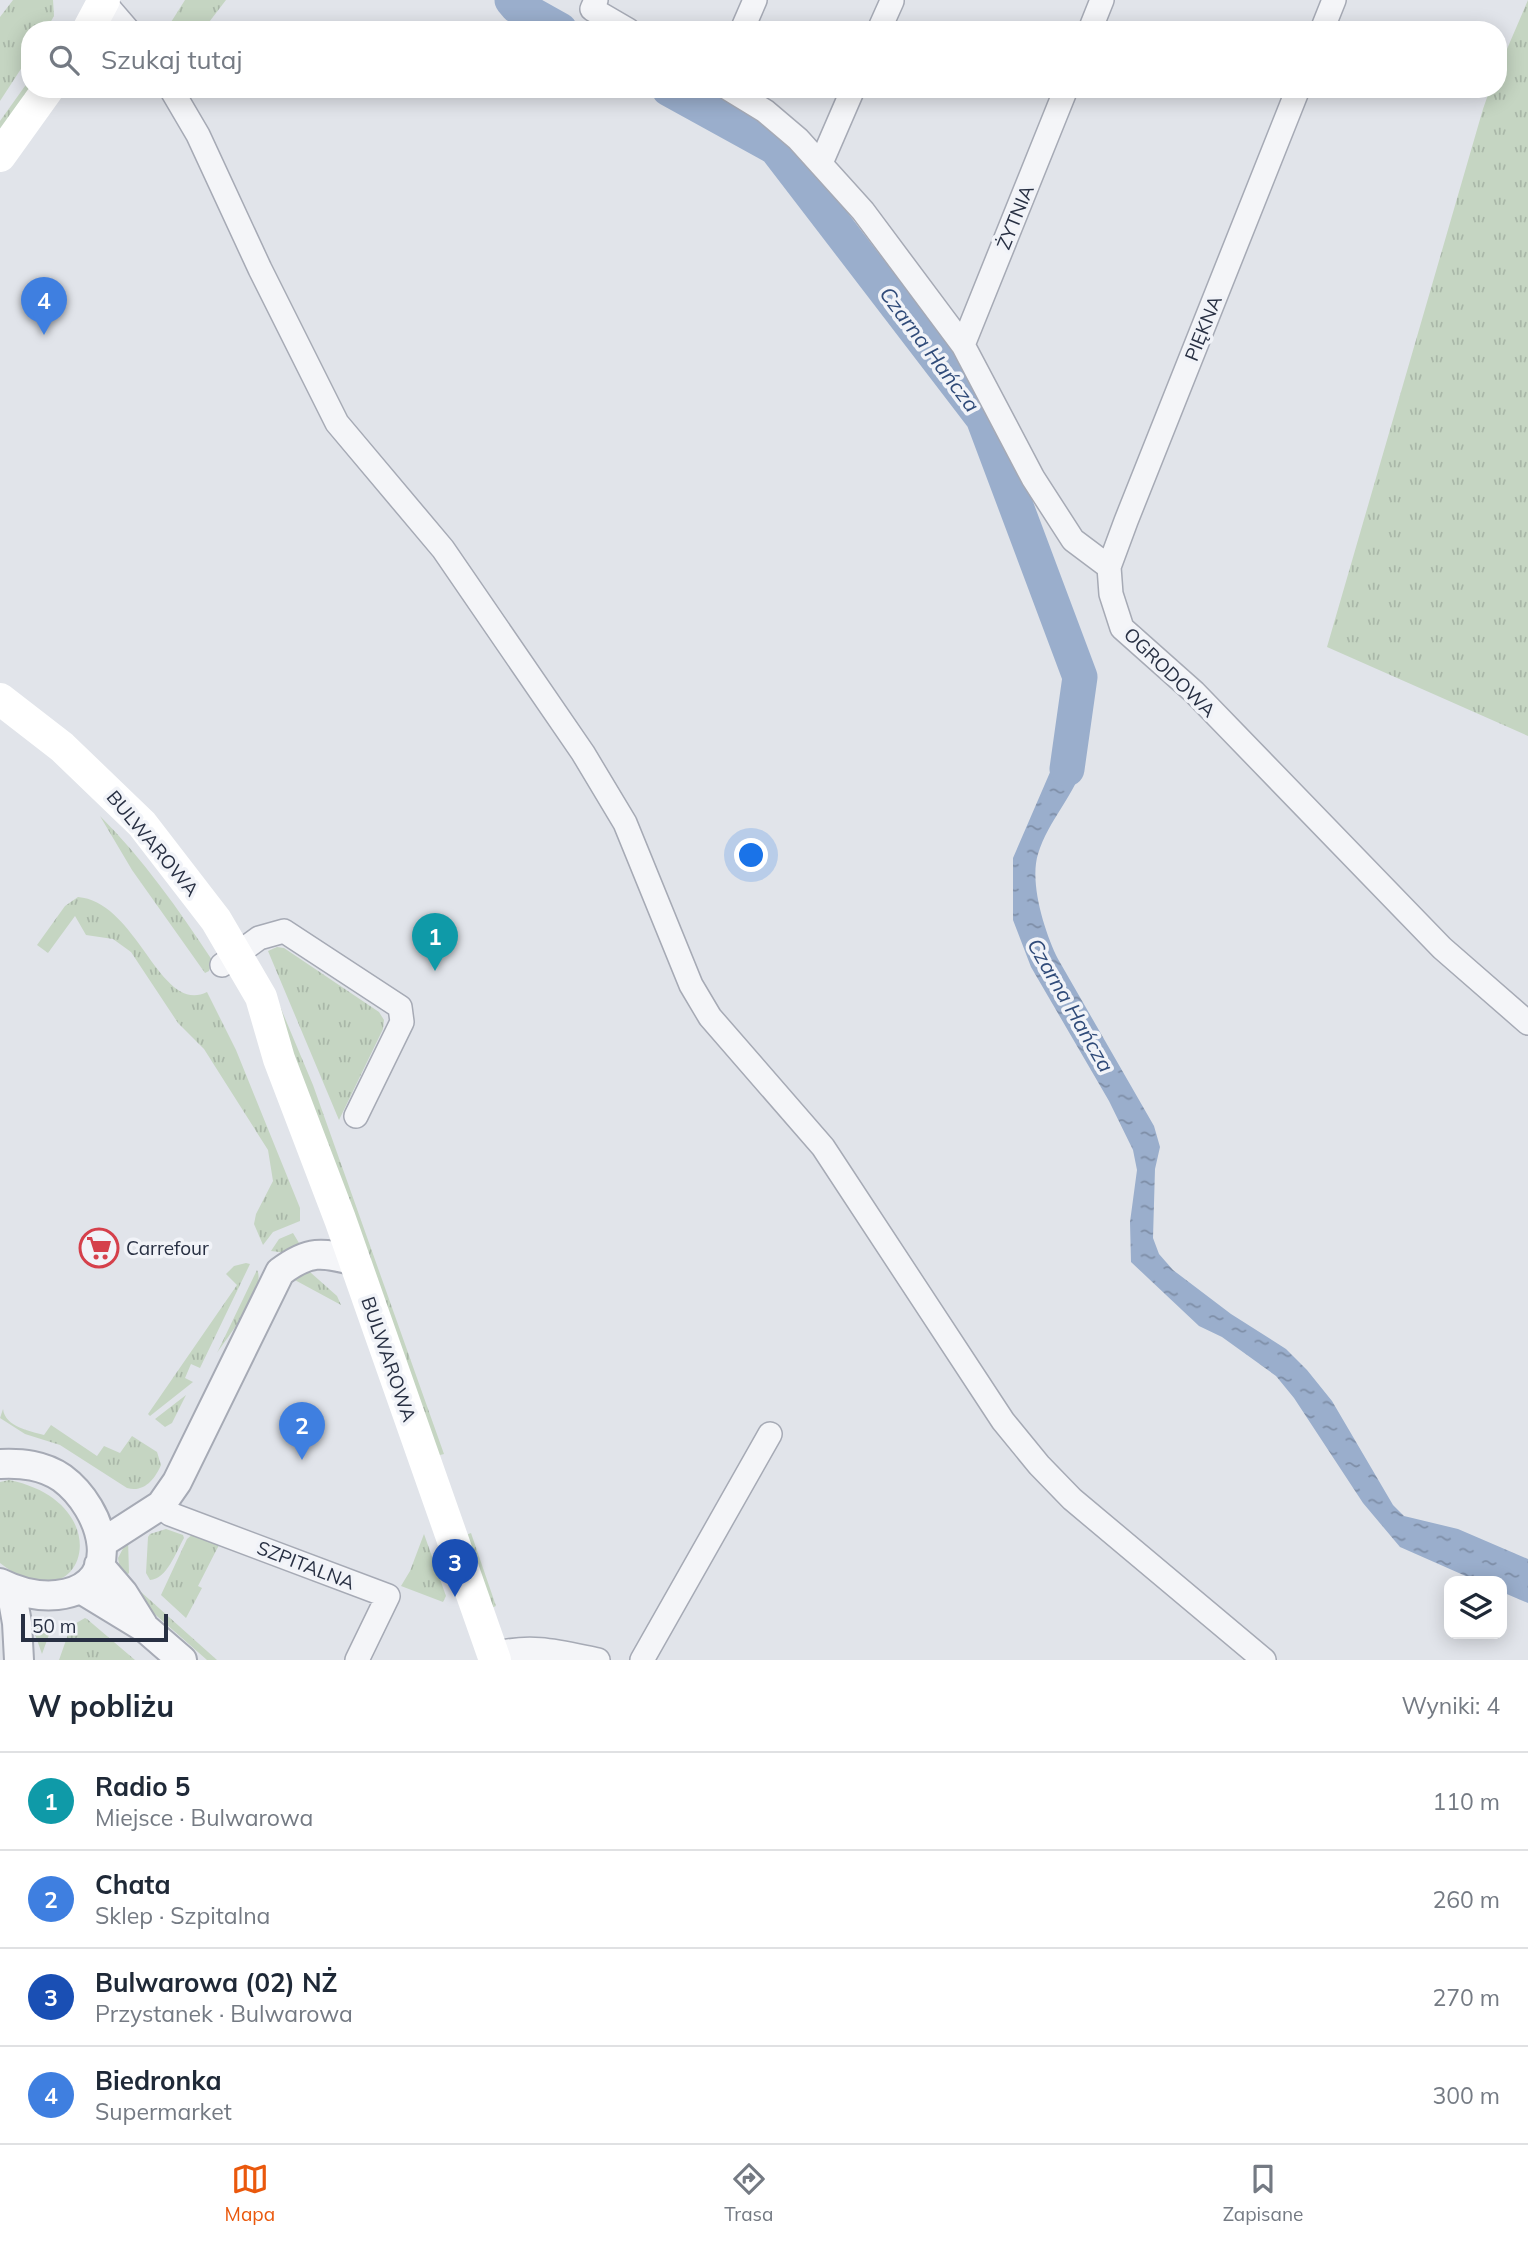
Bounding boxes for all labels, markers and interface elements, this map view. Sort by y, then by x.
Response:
search box [21,21,1507,98]
icon: search [45,41,83,79]
text: Szukaj tutaj [101,43,243,76]
street label: ŻYTNIA [991,181,1039,253]
pin: 4 [21,277,67,335]
water label: Czarna Hańcza [874,281,986,417]
street label: PIĘKNA [1179,292,1227,364]
street label: OGRODOWA [1119,622,1221,722]
street label: BULWAROWA [102,785,204,901]
your location [734,838,768,872]
pin: 1 [412,913,458,971]
water label: Czarna Hańcza [1022,933,1120,1077]
supermarket icon: Carrefour [78,1227,120,1269]
place label: Carrefour [126,1236,209,1260]
street label: BULWAROWA [356,1293,422,1425]
pin: 2 [279,1402,325,1460]
street label: SZPITALNA [254,1535,358,1595]
pin: 3 [432,1539,478,1597]
map controls [1444,1576,1507,1639]
button: layers [1444,1576,1507,1639]
scale bar [21,1611,168,1643]
text: 50 m [32,1614,76,1638]
text: W pobliżu [28,1687,174,1725]
text: Wyniki: 4 [1402,1691,1500,1720]
text: Radio 5 [95,1770,190,1803]
text: 1 [44,1787,58,1816]
text: 110 m [1432,1787,1500,1816]
text: Miejsce · Bulwarowa [95,1803,313,1832]
text: Chata [95,1868,171,1901]
text: 2 [44,1885,58,1914]
text: 260 m [1432,1885,1500,1914]
text: Sklep · Szpitalna [95,1901,270,1930]
text: Bulwarowa (02) NŻ [95,1966,337,1999]
text: 3 [44,1983,58,2012]
text: 270 m [1432,1983,1500,2012]
text: Przystanek · Bulwarowa [95,1999,353,2028]
text: Biedronka [95,2064,222,2097]
text: 4 [44,2081,58,2110]
text: 300 m [1432,2081,1500,2110]
text: Supermarket [95,2097,232,2126]
tab: Mapa [225,2160,275,2226]
tab: Trasa [724,2160,773,2226]
tab: Zapisane [1223,2160,1303,2226]

